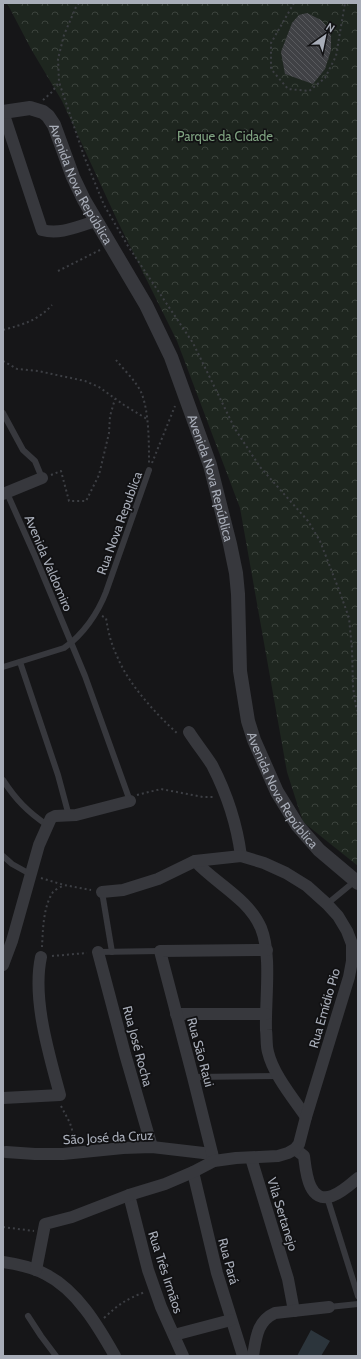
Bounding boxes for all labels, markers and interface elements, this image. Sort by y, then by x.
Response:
north arrow [305,16,345,56]
text: N [323,20,338,36]
street label: Avenida Nova República [46,121,117,248]
park label: Parque da Cidade [177,128,273,144]
street label: Avenida Nova República [184,412,237,544]
street label: Rua Nova Republica [93,469,145,577]
street label: Avenida Valdomiro [21,512,77,614]
street label: Avenida Nova República [244,730,322,852]
street label: Rua Emídio Pio [305,966,343,1050]
street label: Rua José Rocha [120,1004,157,1089]
street label: Rua São Raui [184,1016,218,1088]
street label: São José da Cruz [62,1127,154,1147]
street label: Vila Sertanejo [263,1175,302,1253]
street label: Rua Três Irmãos [145,1229,187,1316]
street label: Rua Pará [215,1236,243,1287]

